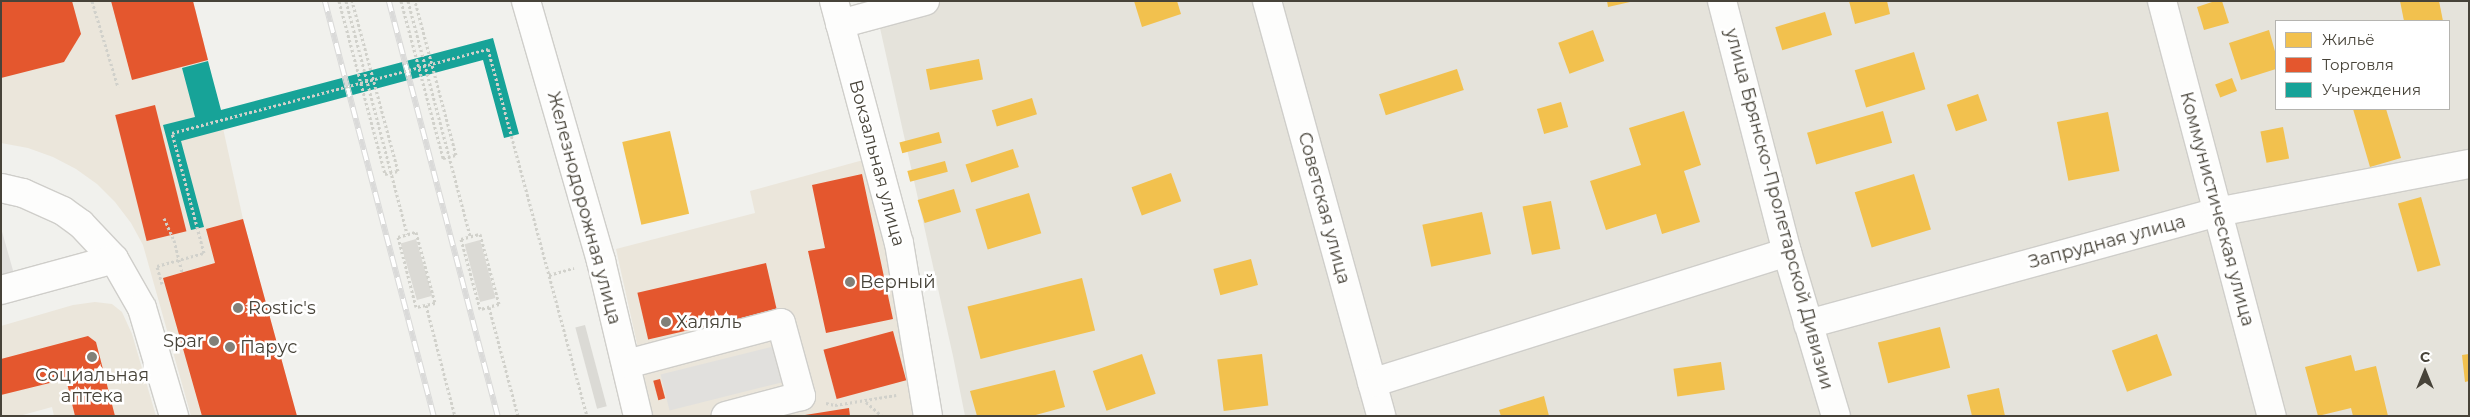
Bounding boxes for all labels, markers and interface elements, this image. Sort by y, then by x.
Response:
legend [2275,20,2450,110]
street label: улица Брянско-Пролетарской Дивизии [1720,26,1838,392]
text: Жильё [2322,30,2375,49]
text: Торговля [2322,55,2394,74]
street label: Вокзальная улица [844,77,910,249]
text: Учреждения [2322,80,2421,99]
street label: Железнодорожная улица [542,89,626,327]
street label: Коммунистическая улица [2175,89,2259,329]
street label: Советская улица [1293,130,1355,286]
street label: Запрудная улица [2026,211,2188,273]
place label: Верный [860,271,936,293]
marker: Верный [844,276,856,288]
place label: Rostic's [248,297,316,319]
marker: Rostic's [232,302,244,314]
place label: Халяль [676,311,742,333]
marker: Халяль [660,316,672,328]
place label: Spar [163,330,204,352]
marker: Spar [208,335,220,347]
place label: Парус [240,336,297,358]
marker: Парус [224,341,236,353]
north arrow [2400,347,2450,397]
text: С [2420,348,2430,366]
marker: Социальная аптека [86,351,98,363]
place label: Социальная аптека [35,365,149,408]

